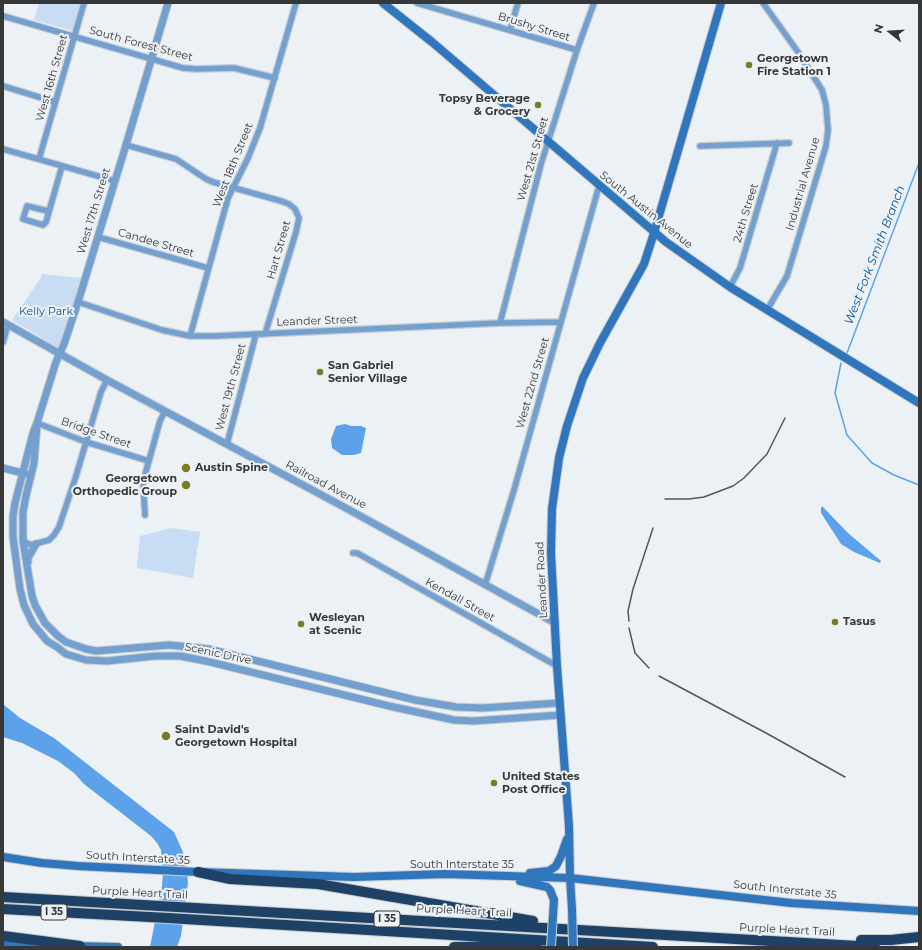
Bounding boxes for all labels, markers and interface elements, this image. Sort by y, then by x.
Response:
street label: Brushy Street [496,10,572,44]
north arrow [870,12,910,52]
text: N [871,22,887,35]
street label: South Forest Street [88,24,194,64]
street label: West 16th Street [33,33,71,123]
place label: Georgetown Fire Station 1 [757,52,831,78]
marker: Georgetown Fire Station 1 [744,60,754,70]
place label: Topsy Beverage & Grocery [439,92,530,118]
marker: Topsy Beverage & Grocery [533,100,543,110]
street label: West 21st Street [515,115,551,203]
street label: West 18th Street [210,121,256,209]
street label: Industrial Avenue [783,136,823,232]
street label: West 17th Street [75,166,113,256]
street label: South Austin Avenue [597,168,695,252]
street label: 24th Street [731,182,761,244]
water label: West Fork Smith Branch [842,183,908,327]
street label: Hart Street [264,219,294,281]
street label: Candee Street [116,226,196,260]
park label: Kelly Park [19,305,73,319]
street label: Leander Street [276,313,358,329]
street label: West 22nd Street [514,336,552,430]
street label: West 19th Street [213,342,249,432]
place label: San Gabriel Senior Village [328,359,407,385]
marker: San Gabriel Senior Village [315,367,325,377]
street label: Bridge Street [59,415,133,451]
street label: Railroad Avenue [283,458,369,512]
place label: Austin Spine [195,461,268,475]
marker: Austin Spine [180,462,192,474]
place label: Georgetown Orthopedic Group [73,472,177,498]
marker: Georgetown Orthopedic Group [180,479,192,491]
street label: Leander Road [533,541,551,619]
street label: Kendall Street [423,575,497,625]
place label: Wesleyan at Scenic [309,611,365,637]
place label: Tasus [843,615,876,629]
marker: Tasus [830,617,840,627]
marker: Wesleyan at Scenic [296,619,306,629]
street label: Scenic Drive [183,640,253,668]
place label: Saint David's Georgetown Hospital [175,723,297,749]
marker: Saint David's Georgetown Hospital [160,730,172,742]
place label: United States Post Office [502,770,580,796]
marker: United States Post Office [489,778,499,788]
street label: South Interstate 35 [86,849,190,867]
street label: South Interstate 35 [410,858,514,872]
street label: South Interstate 35 [733,878,837,902]
street label: Purple Heart Trail [92,884,188,902]
street label: Purple Heart Trail [416,902,512,920]
road number: I 35 [41,904,67,920]
road number: I 35 [374,911,400,927]
street label: Purple Heart Trail [739,921,835,939]

